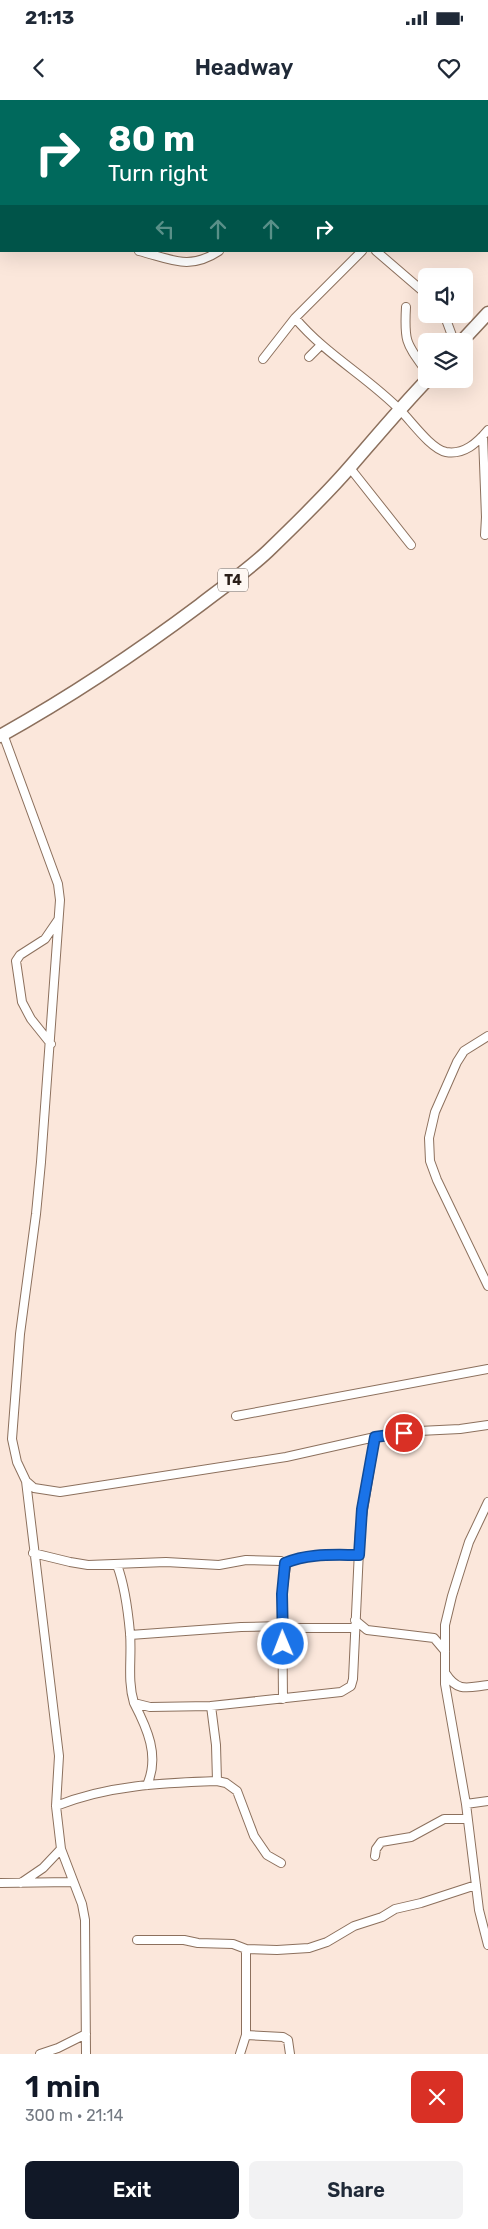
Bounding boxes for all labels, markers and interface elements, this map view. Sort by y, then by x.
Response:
text: 21:13 [25,6,74,29]
icon: back [25,54,53,82]
text: Headway [195,54,293,81]
icon: heart [435,54,463,82]
text: 80 m [108,118,195,160]
icon: right [25,120,90,185]
text: Turn right [108,160,208,187]
icon: left [151,215,179,243]
icon: ahead [204,215,232,243]
icon: ahead [257,215,285,243]
icon: right [310,215,338,243]
map controls [418,268,473,388]
button: sound [418,268,473,323]
button: layers [418,333,473,388]
road number: T4 [218,568,248,592]
pin [383,1412,425,1454]
icon: arrive [390,1419,418,1447]
position arrow [256,1617,308,1669]
text: 1 min [25,2069,100,2105]
button: close [411,2071,463,2123]
text: 300 m · 21:14 [25,2106,123,2125]
button: Exit [25,2161,239,2219]
button: Share [249,2161,463,2219]

